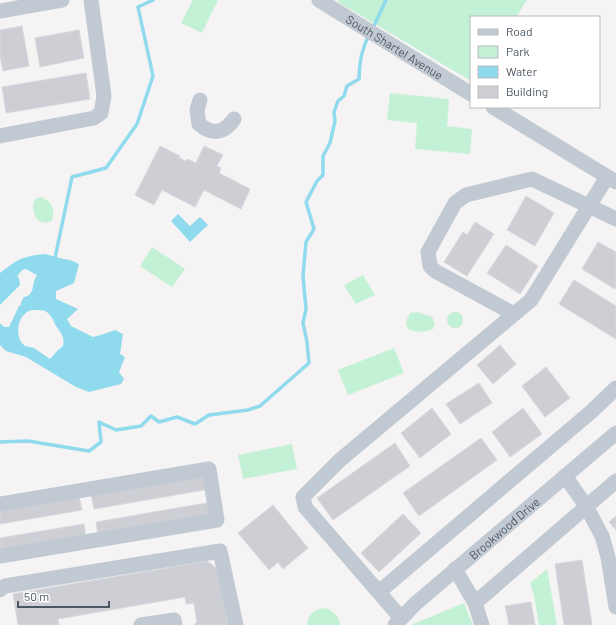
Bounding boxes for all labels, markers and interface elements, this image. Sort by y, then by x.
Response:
street label: South Shartel Avenue [344,12,446,82]
legend [470,16,600,108]
text: Road [506,24,533,38]
text: Park [506,44,530,58]
text: Water [506,64,538,78]
text: Building [506,84,548,98]
street label: Brookwood Drive [466,494,542,562]
scale bar [18,583,109,609]
text: 50 m [24,589,49,603]

